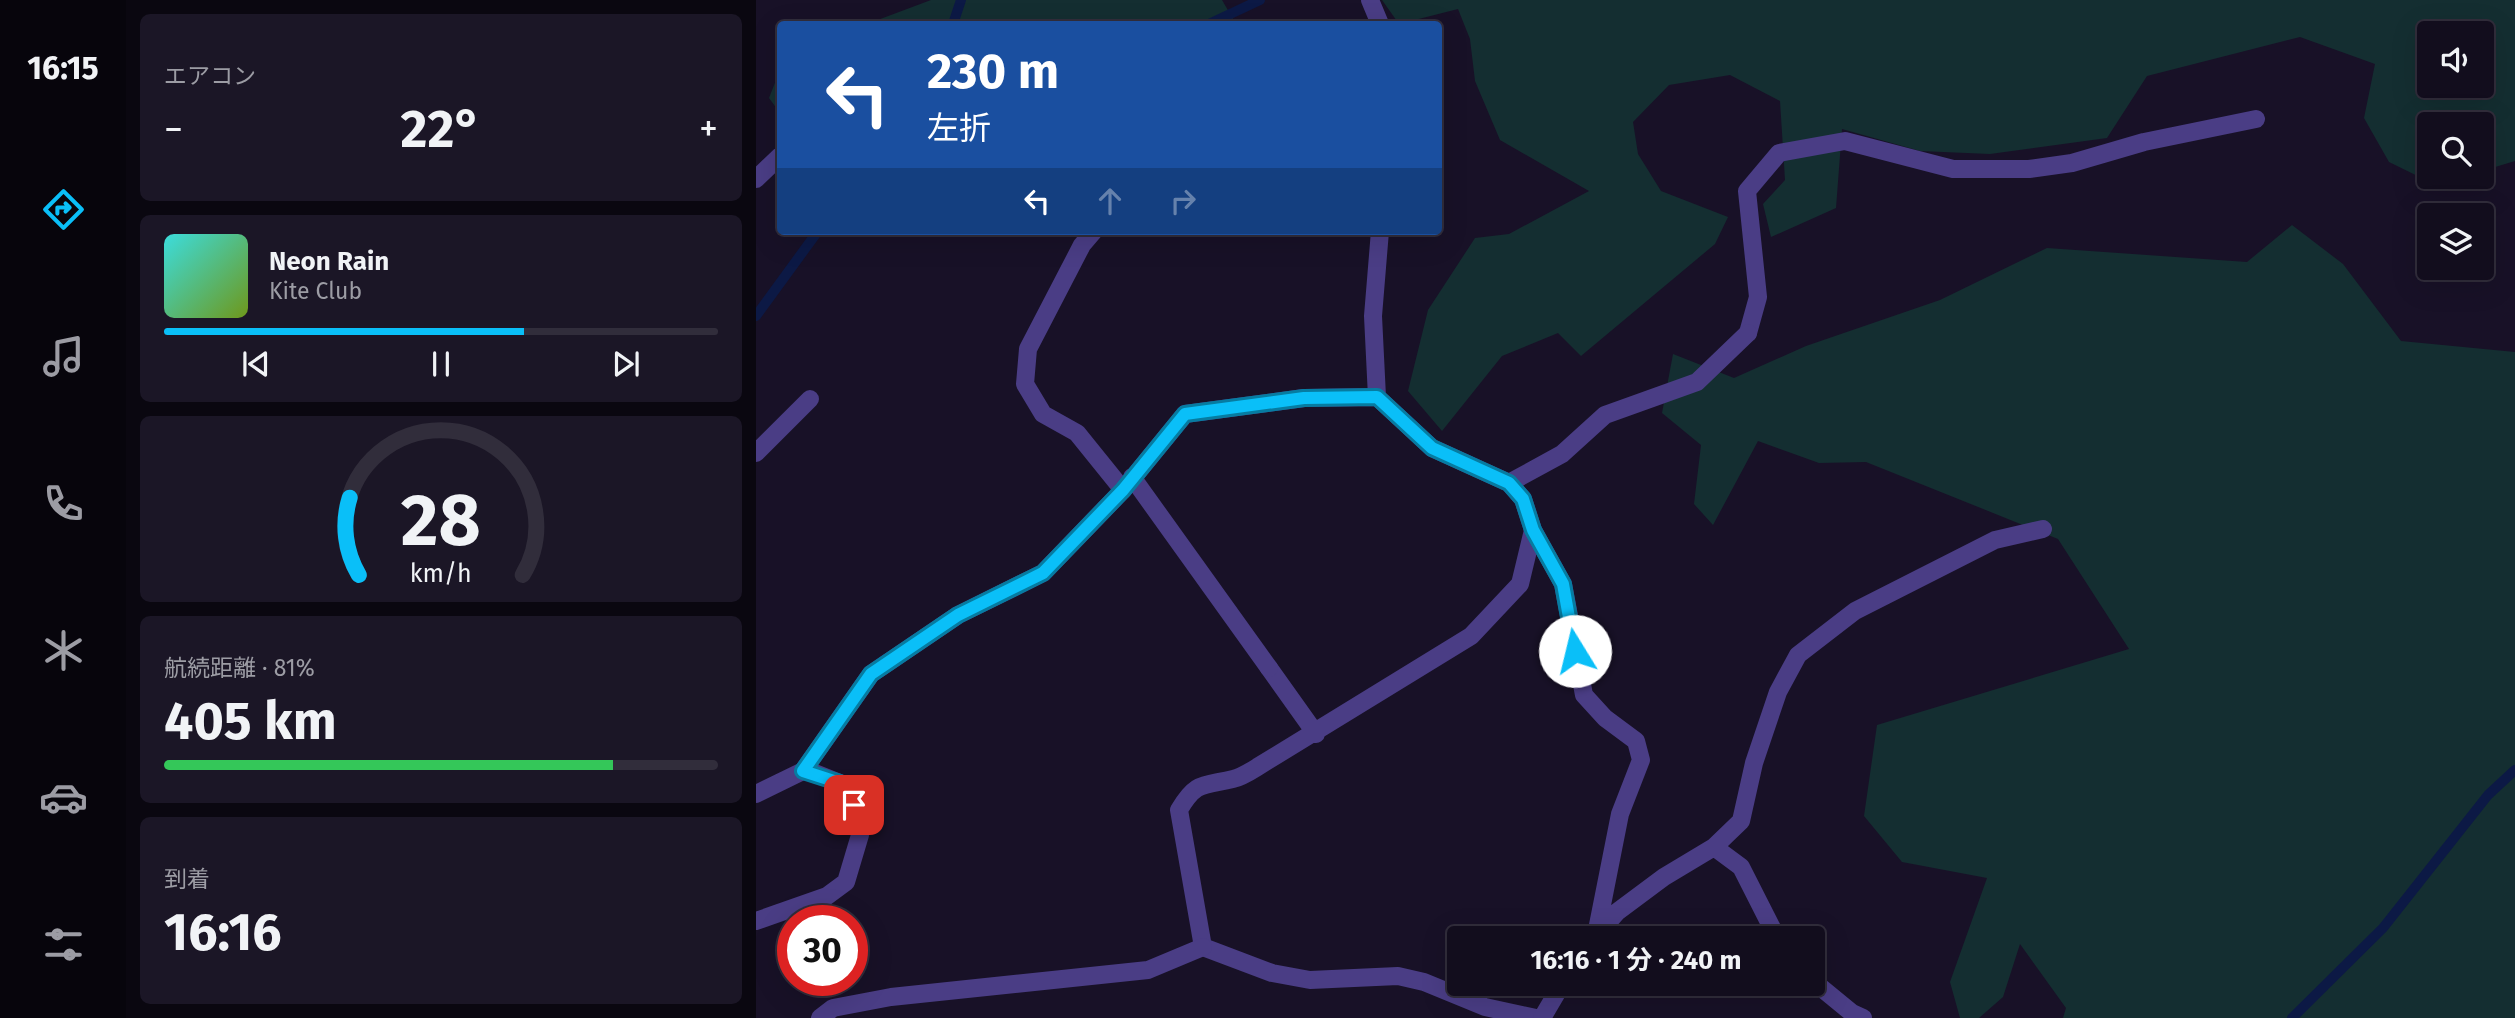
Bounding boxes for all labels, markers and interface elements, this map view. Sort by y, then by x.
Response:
map controls [2417,21,2494,280]
button: sound [2417,21,2494,98]
text: 230 m [927,42,1059,101]
text: 16:15 [27,49,99,87]
icon: left [812,49,903,140]
text: エアコン [164,62,256,90]
text: 22° [401,98,481,161]
text: − [164,106,183,152]
text: + [699,106,718,152]
text: 左折 [927,109,991,147]
button: search [2417,112,2494,189]
icon: left [1018,182,1056,220]
icon: ahead [1091,182,1129,220]
icon: right [1164,182,1202,220]
icon: directions [39,185,88,234]
button: layers [2417,203,2494,280]
text: Neon Rain [269,246,389,277]
text: Kite Club [269,277,362,305]
icon: music [39,332,88,381]
icon: previous [237,345,275,383]
icon: pause [422,345,460,383]
icon: next [607,345,645,383]
text: 28 [401,477,481,564]
icon: phone [39,479,88,528]
text: km/h [410,559,472,589]
position arrow [1538,614,1612,688]
icon: climate [39,626,88,675]
text: 航続距離 · 81% [164,654,315,682]
text: 405 km [164,690,337,753]
icon: car [39,773,88,822]
pin [824,775,884,835]
icon: arrive [835,786,873,824]
text: 到着 [164,865,210,893]
text: 16:16 [164,901,282,964]
speed limit sign: 30 [777,905,868,996]
icon: filters [39,920,88,969]
text: 16:16 · 1 分 · 240 m [1531,945,1741,976]

